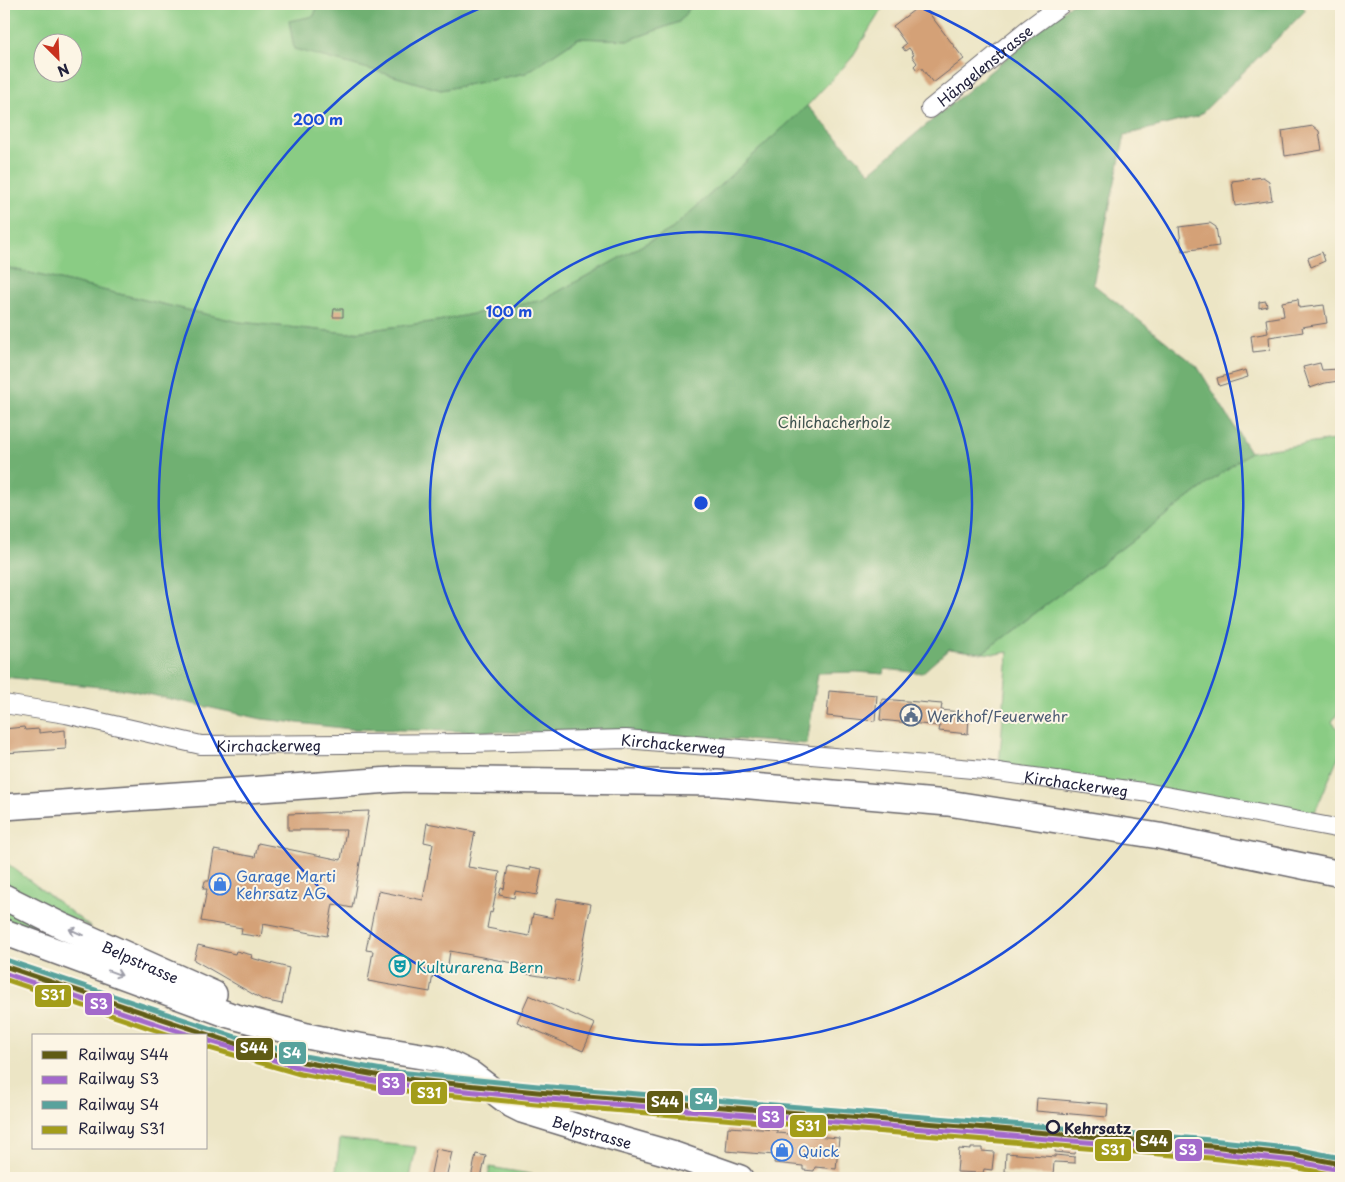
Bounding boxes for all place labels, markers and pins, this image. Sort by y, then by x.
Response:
centre of rings [692,494,710,512]
public building icon: Werkhof/Feuerwehr [899,703,923,727]
place label: Werkhof/Feuerwehr [927,704,1068,727]
place label: Garage Marti Kehrsatz AG [236,864,336,904]
shop icon: Garage Marti Kehrsatz AG [208,872,232,896]
theatre icon: Kulturarena Bern [388,954,412,978]
place label: Kulturarena Bern [416,955,543,978]
place label: Kehrsatz [1064,1116,1132,1139]
marker: Kehrsatz [1046,1120,1060,1134]
shop icon: Quick [770,1138,794,1162]
place label: Quick [798,1139,839,1162]

